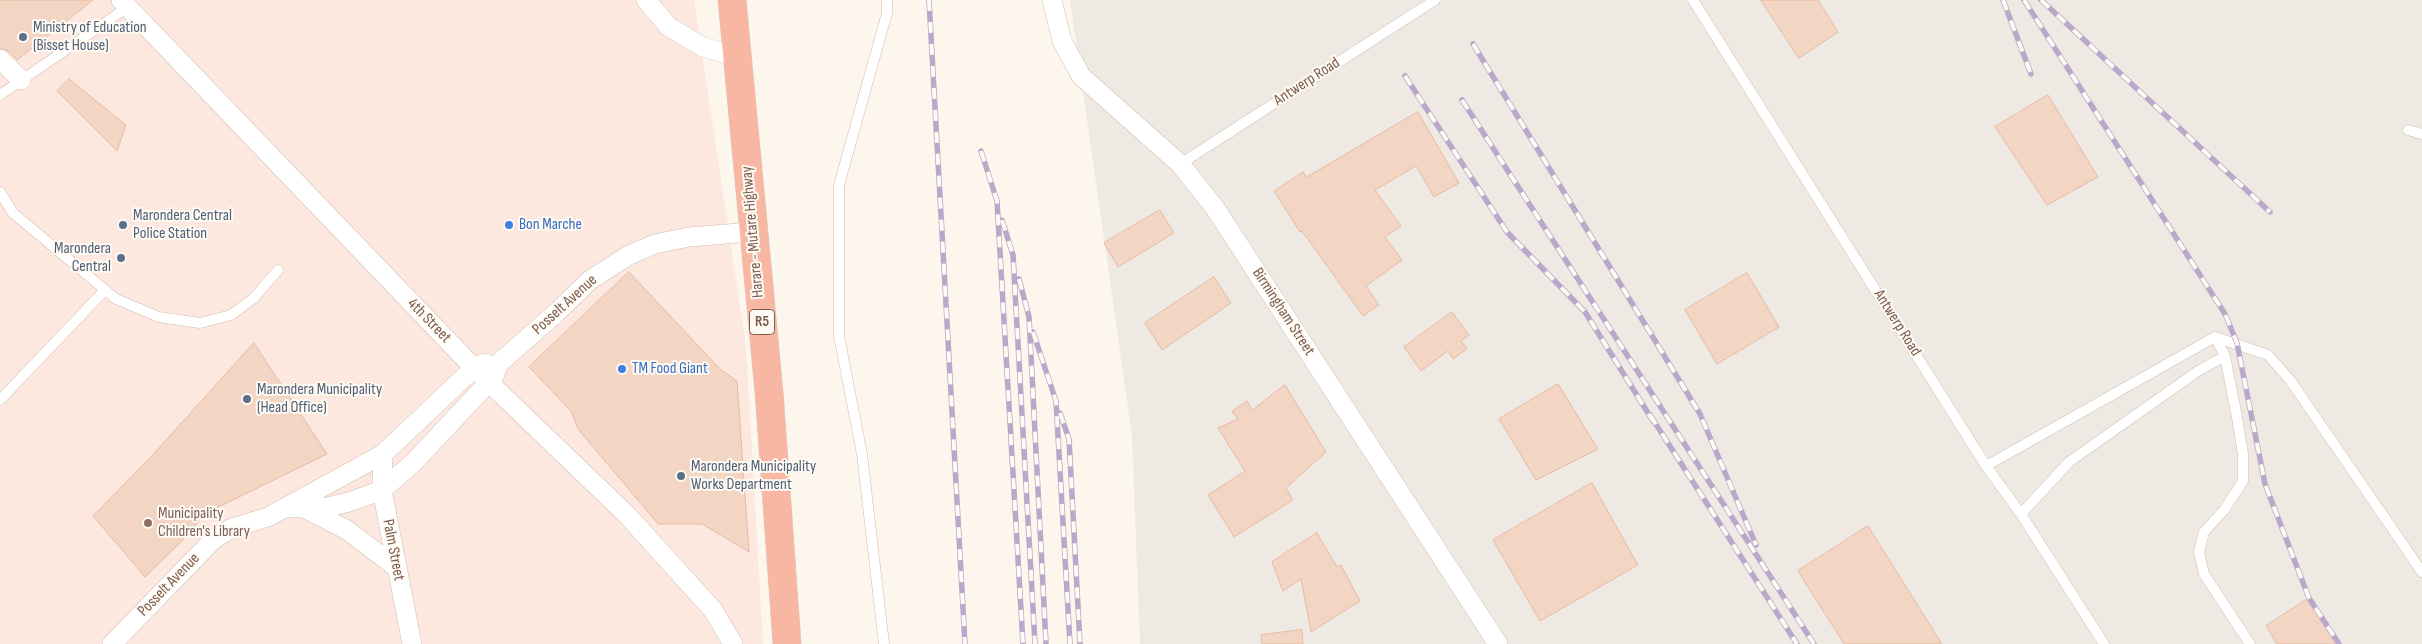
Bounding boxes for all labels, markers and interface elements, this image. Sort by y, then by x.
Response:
place label: Ministry of Education (Bisset House) [33,18,147,56]
marker: Ministry of Education (Bisset House) [17,31,29,43]
street label: Antwerp Road [1270,54,1344,110]
street label: Harare - Mutare Highway [738,165,768,299]
place label: Marondera Central Police Station [133,206,232,244]
place label: Bon Marche [519,215,582,235]
marker: Marondera Central Police Station [117,219,129,231]
marker: Bon Marche [503,219,515,231]
place label: Marondera Central [54,239,111,277]
marker: Marondera Central [115,252,127,264]
street label: Birmingham Street [1248,265,1318,359]
street label: Posselt Avenue [529,271,601,339]
street label: Antwerp Road [1869,286,1925,360]
street label: 4th Street [403,295,455,347]
road number: R5 [750,310,774,334]
place label: TM Food Giant [632,359,708,379]
marker: TM Food Giant [616,363,628,375]
place label: Marondera Municipality (Head Office) [257,380,382,418]
marker: Marondera Municipality (Head Office) [241,393,253,405]
place label: Marondera Municipality Works Department [691,457,816,495]
marker: Marondera Municipality Works Department [675,470,687,482]
place label: Municipality Children's Library [158,504,250,542]
marker: Municipality Children's Library [142,517,154,529]
street label: Palm Street [378,518,408,582]
street label: Posselt Avenue [134,549,204,621]

